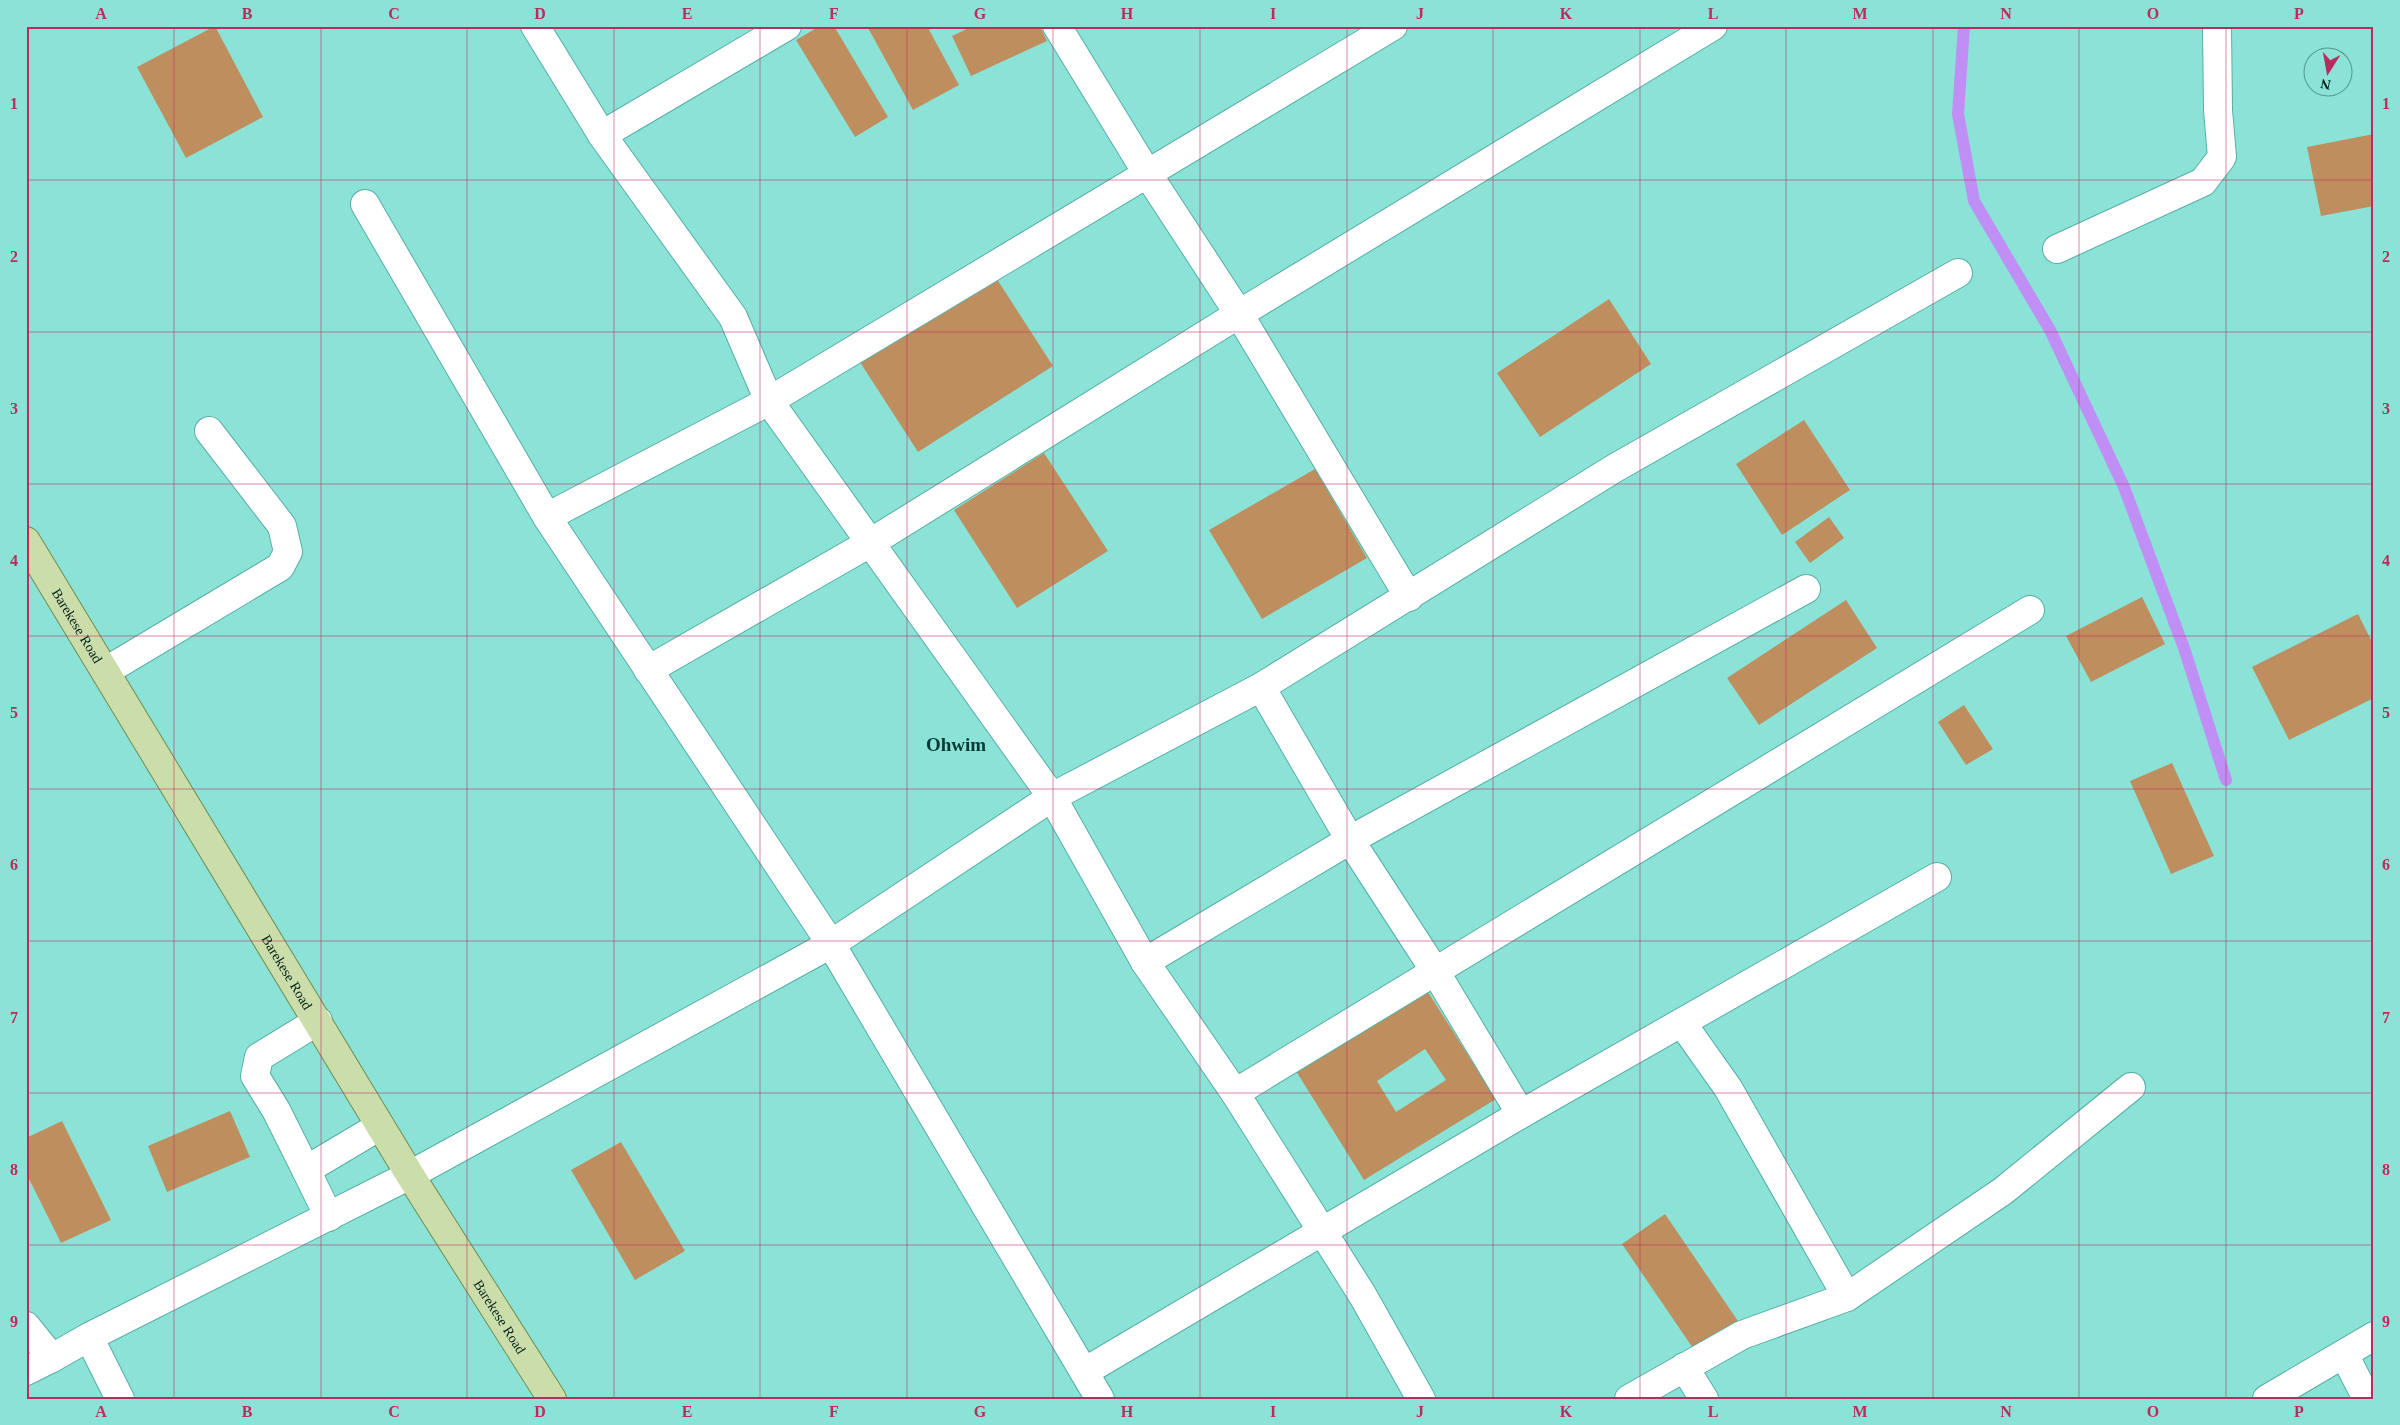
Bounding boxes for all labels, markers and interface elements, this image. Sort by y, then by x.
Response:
text: A [95,5,107,22]
text: B [242,5,253,22]
text: C [388,5,400,22]
text: D [534,5,546,22]
text: E [682,5,692,22]
text: F [829,5,839,22]
text: G [974,5,987,22]
text: H [1121,5,1134,22]
text: I [1270,5,1276,22]
text: J [1416,5,1424,22]
text: K [1560,5,1573,22]
text: L [1708,5,1718,22]
text: M [1852,5,1868,22]
text: N [2000,5,2012,22]
text: O [2147,5,2159,22]
text: P [2294,5,2304,22]
north arrow [2302,48,2352,98]
text: N [2319,76,2332,93]
text: 1 [10,95,18,112]
text: 1 [2382,95,2390,112]
text: 2 [10,248,18,265]
text: 2 [2382,248,2390,265]
text: 3 [10,400,18,417]
text: 3 [2382,400,2390,417]
text: 4 [10,552,18,569]
text: 4 [2382,552,2390,569]
street label: Barekese Road [49,586,106,666]
text: 5 [10,704,18,721]
text: 5 [2382,704,2390,721]
district label: Ohwim [926,734,986,755]
text: 6 [10,856,18,873]
text: 6 [2382,856,2390,873]
street label: Barekese Road [259,932,315,1012]
text: 7 [10,1009,18,1026]
text: 7 [2382,1009,2390,1026]
text: 8 [10,1161,18,1178]
text: 8 [2382,1161,2390,1178]
street label: Barekese Road [471,1277,529,1356]
text: 9 [10,1313,18,1330]
text: 9 [2382,1313,2390,1330]
text: A [95,1403,107,1420]
text: B [242,1403,253,1420]
text: C [388,1403,400,1420]
text: D [534,1403,546,1420]
text: E [682,1403,692,1420]
text: F [829,1403,839,1420]
text: G [974,1403,987,1420]
text: H [1121,1403,1134,1420]
text: I [1270,1403,1276,1420]
text: J [1416,1403,1424,1420]
text: K [1560,1403,1573,1420]
text: L [1708,1403,1718,1420]
text: M [1852,1403,1868,1420]
text: N [2000,1403,2012,1420]
text: O [2147,1403,2159,1420]
text: P [2294,1403,2304,1420]

